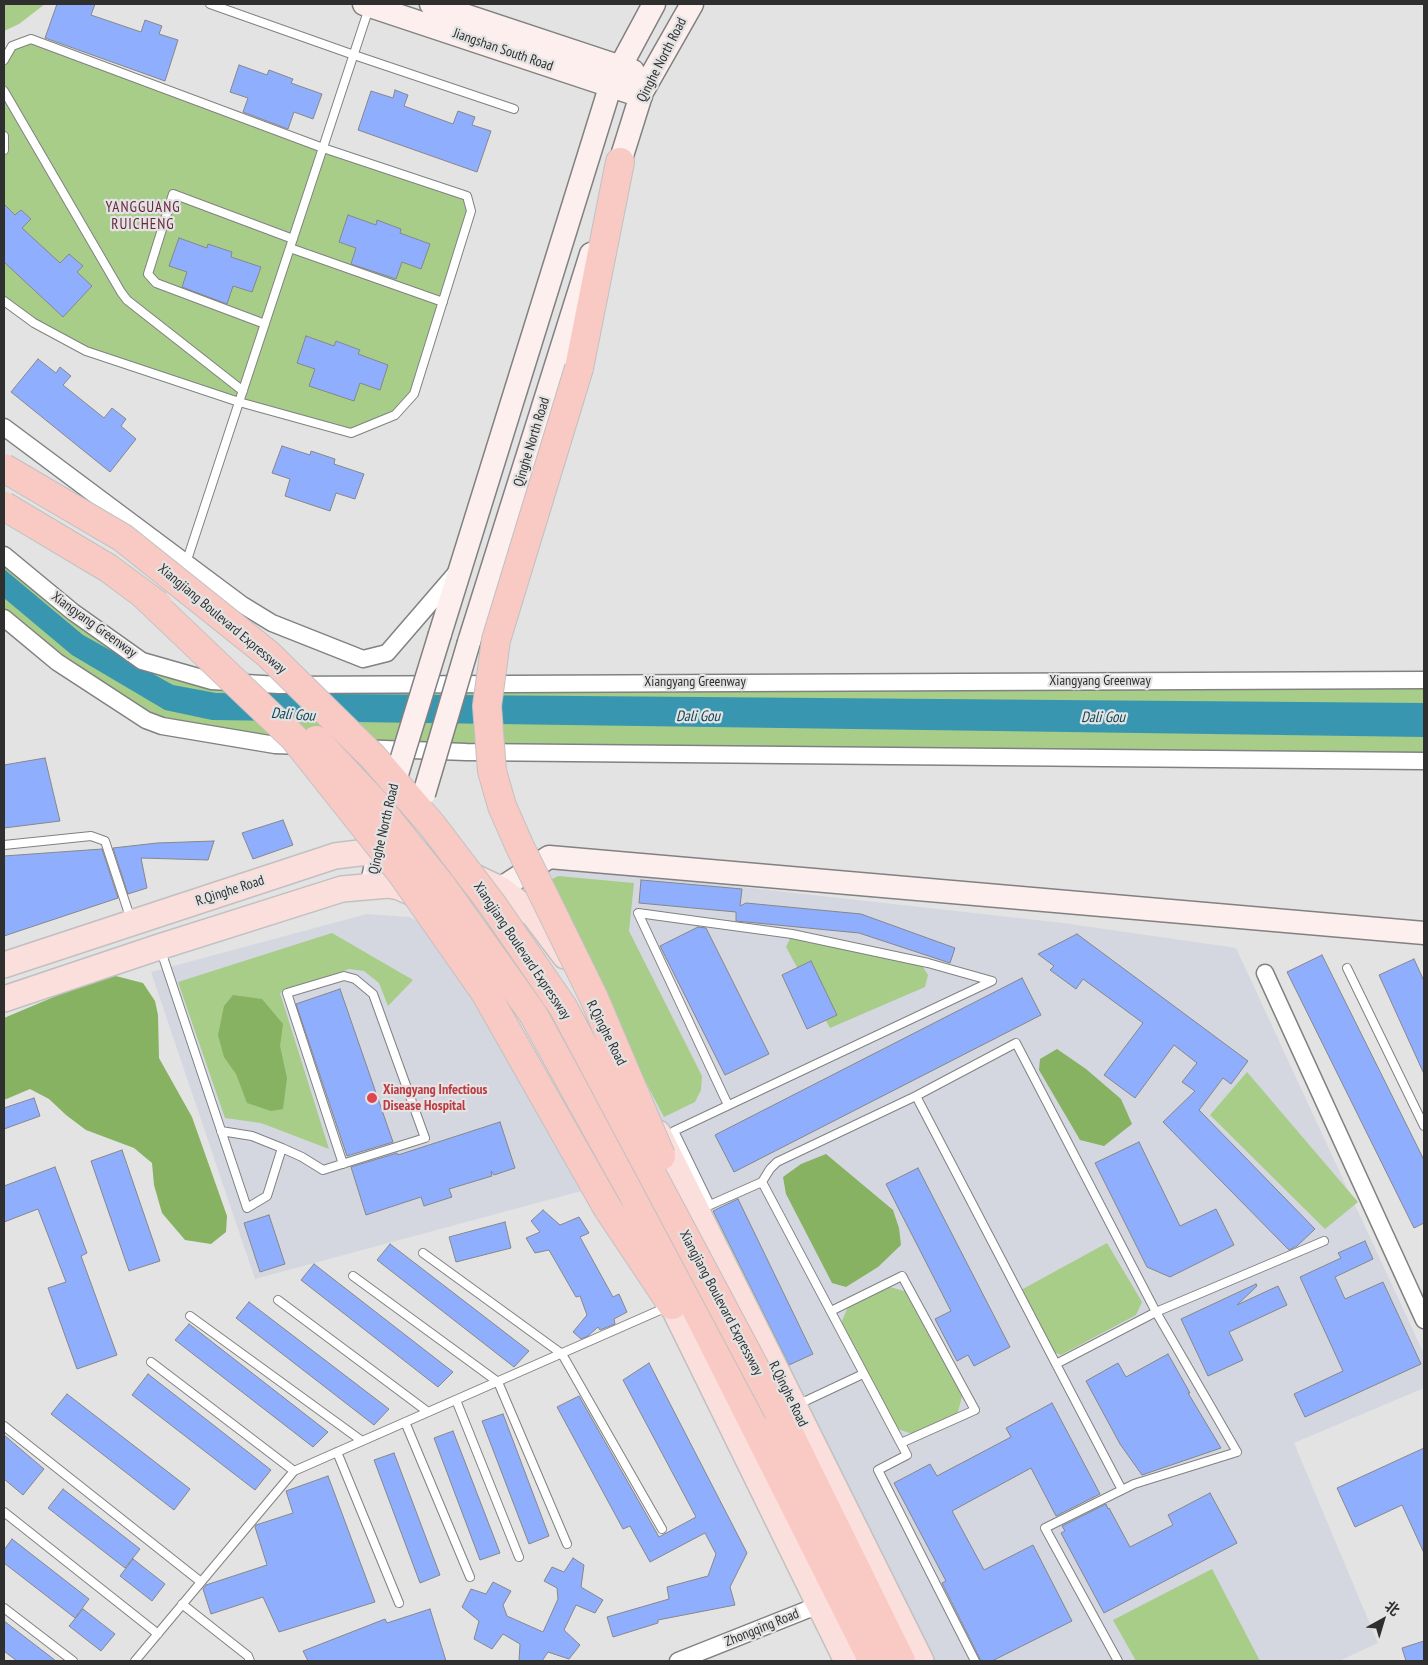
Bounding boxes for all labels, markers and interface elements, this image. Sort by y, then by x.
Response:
street label: Qinghe North Road [634,15,690,105]
street label: Jiangshan South Road [451,25,555,75]
district label: YANGGUANG RUICHENG [104,199,182,234]
street label: Qinghe North Road [510,395,554,489]
street label: Xiangjiang Boulevard Expressway [154,560,290,678]
street label: Xiangyang Greenway [48,588,140,662]
street label: Xiangyang Greenway [1049,673,1151,689]
street label: Xiangyang Greenway [644,674,746,690]
water label: Dali Gou [270,704,316,726]
water label: Dali Gou [676,708,720,726]
water label: Dali Gou [1081,709,1125,727]
street label: Qinghe North Road [365,782,403,876]
street label: R.Qinghe Road [194,872,266,910]
street label: Xiangjiang Boulevard Expressway [470,879,574,1023]
street label: R.Qinghe Road [582,998,630,1068]
place label: Xiangyang Infectious Disease Hospital [383,1082,487,1114]
marker: Xiangyang Infectious Disease Hospital [365,1091,379,1105]
street label: Xiangjiang Boulevard Expressway [676,1227,766,1379]
street label: R.Qinghe Road [765,1358,811,1430]
north arrow [1358,1595,1408,1645]
text: 北 [1381,1597,1404,1620]
street label: Zhongqing Road [722,1605,802,1651]

